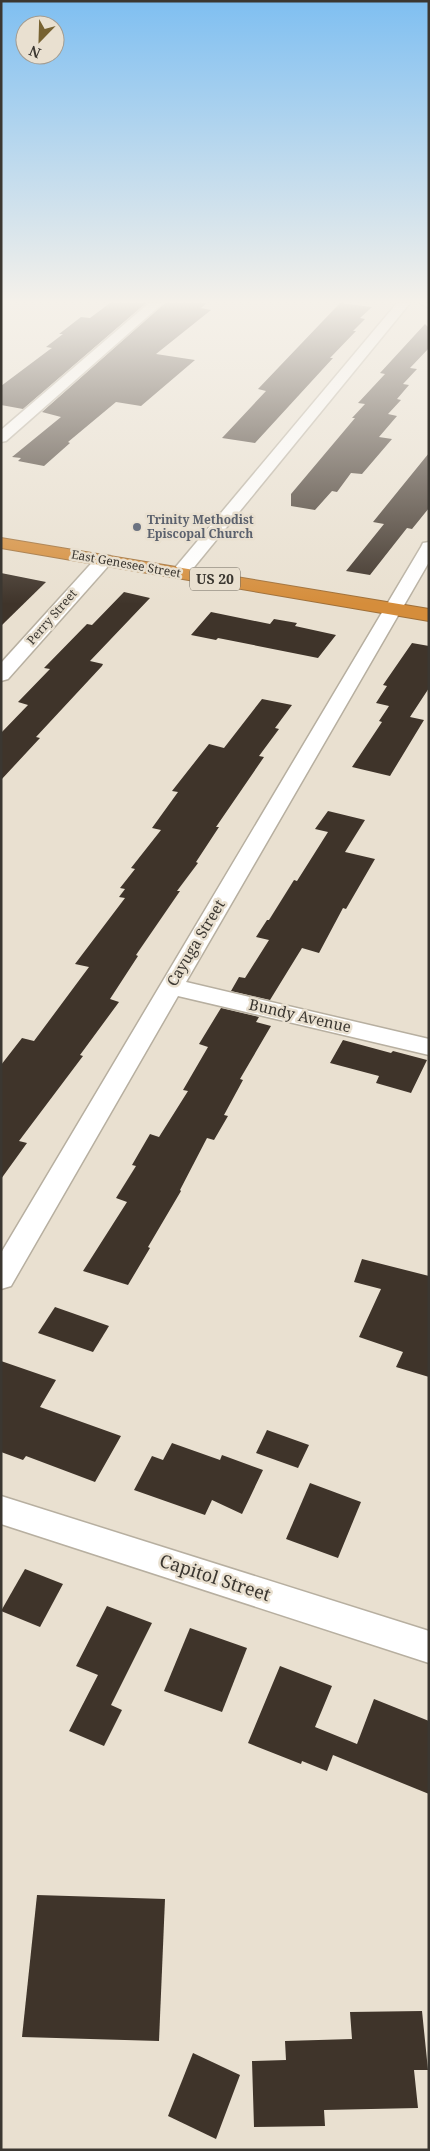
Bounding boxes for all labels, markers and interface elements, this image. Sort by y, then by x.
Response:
north arrow [15,15,65,65]
text: N [26,42,44,63]
place label: Trinity Methodist Episcopal Church [147,511,254,542]
marker: Trinity Methodist Episcopal Church [131,521,143,533]
street label: East Genesee Street [70,546,182,582]
road number: US 20 [190,568,240,590]
street label: Perry Street [23,585,80,648]
street label: Cayuga Street [161,896,229,989]
street label: Bundy Avenue [247,994,353,1036]
street label: Capitol Street [157,1548,274,1606]

